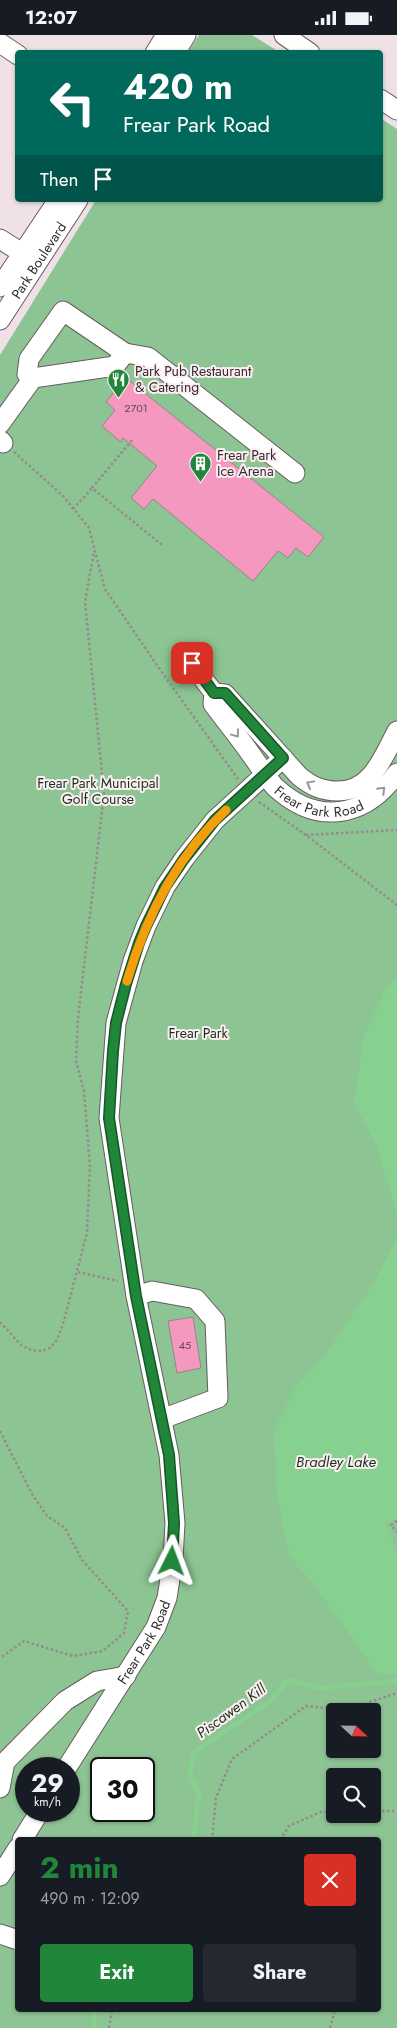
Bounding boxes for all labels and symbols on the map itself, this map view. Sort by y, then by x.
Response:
street label: Park Boulevard [6,218,71,303]
place label: Park Pub Restaurant & Catering [135,361,252,397]
restaurant icon: Park Pub Restaurant & Catering [107,367,131,398]
house number: 2701 [124,400,148,416]
place label: Frear Park Ice Arena [217,445,277,481]
building icon: Frear Park Ice Arena [189,451,213,482]
pin [171,642,213,684]
one-way arrow [230,728,239,738]
park label: Frear Park Municipal Golf Course [37,773,159,809]
one-way arrow [307,780,316,790]
street label: Frear Park Road [270,781,367,822]
one-way arrow [377,787,386,796]
park label: Frear Park [168,1023,228,1043]
house number: 45 [179,1337,191,1353]
water label: Bradley Lake [296,1451,376,1473]
position arrow [145,1534,197,1586]
street label: Frear Park Road [112,1598,175,1688]
water label: Piscawen Kill [192,1678,271,1744]
north arrow [326,1703,381,1757]
speed limit sign: 30 [90,1757,155,1822]

